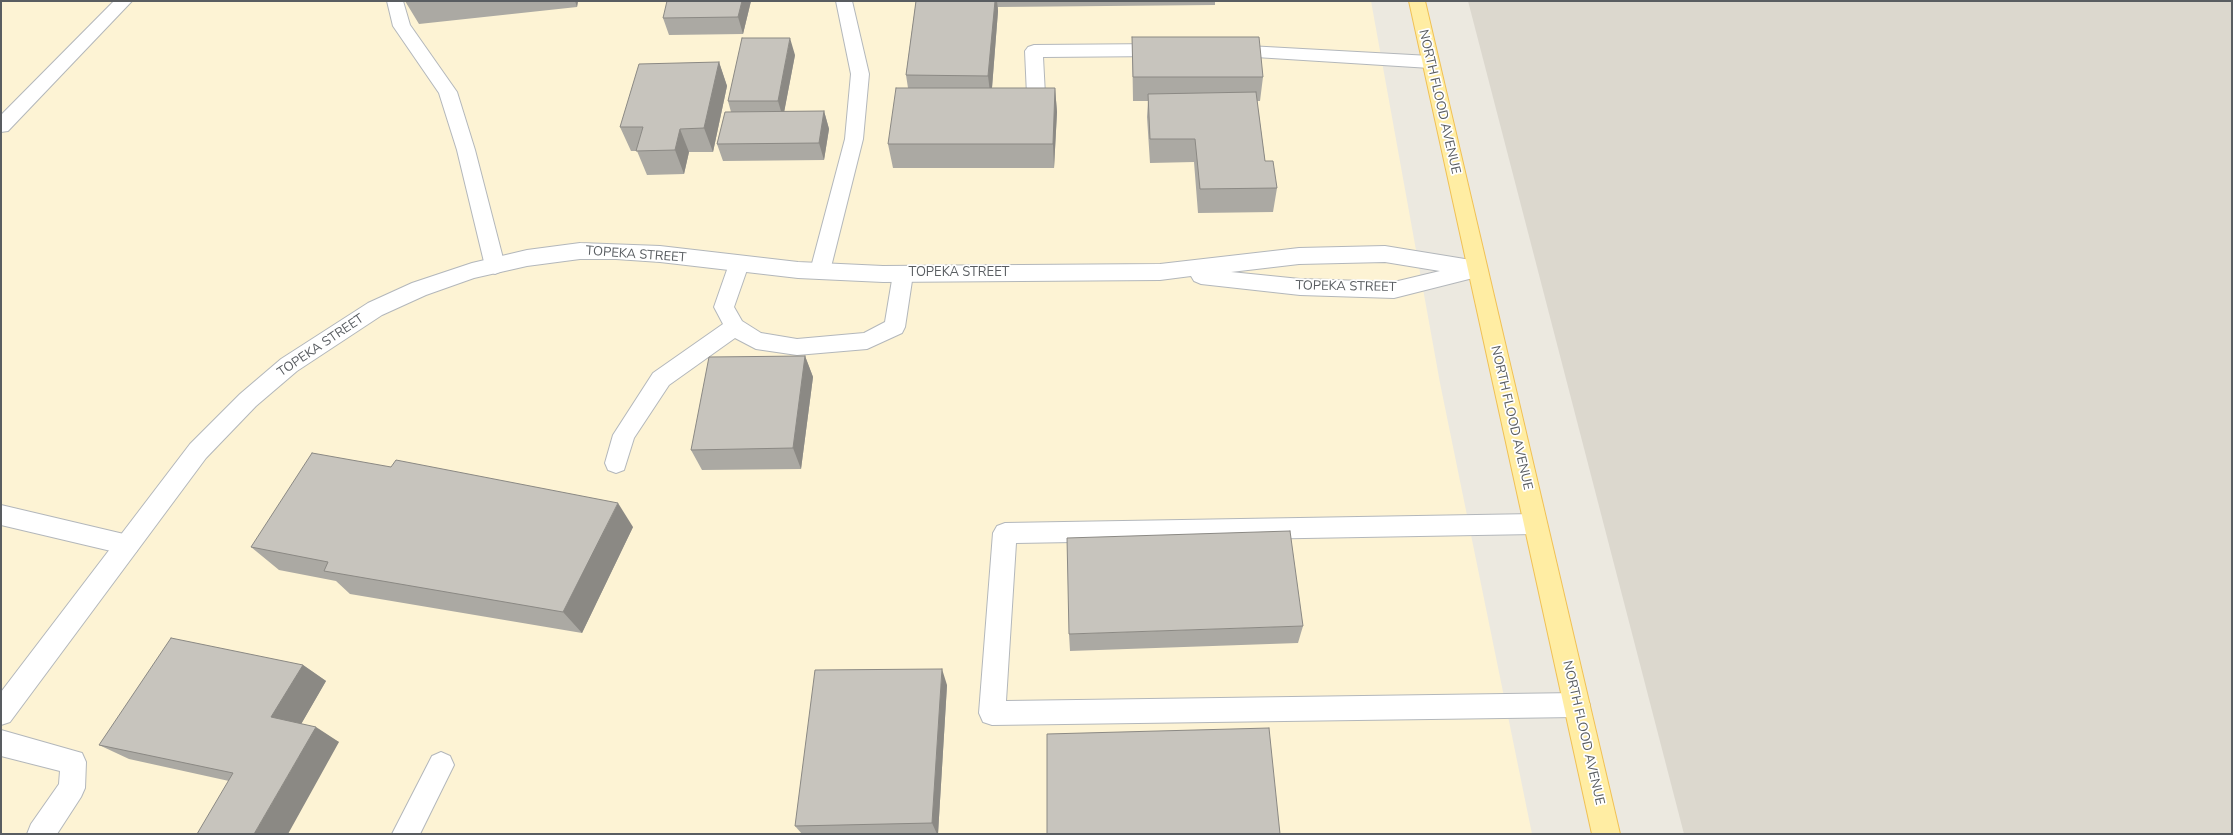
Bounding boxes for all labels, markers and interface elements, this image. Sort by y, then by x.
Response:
street label: NORTH FLOOD AVENUE [1415,28,1463,176]
street label: TOPEKA STREET [585,244,687,266]
street label: TOPEKA STREET [909,265,1009,281]
street label: TOPEKA STREET [1295,278,1397,296]
street label: TOPEKA STREET [275,311,367,381]
street label: NORTH FLOOD AVENUE [1487,344,1535,492]
street label: NORTH FLOOD AVENUE [1559,659,1607,807]

